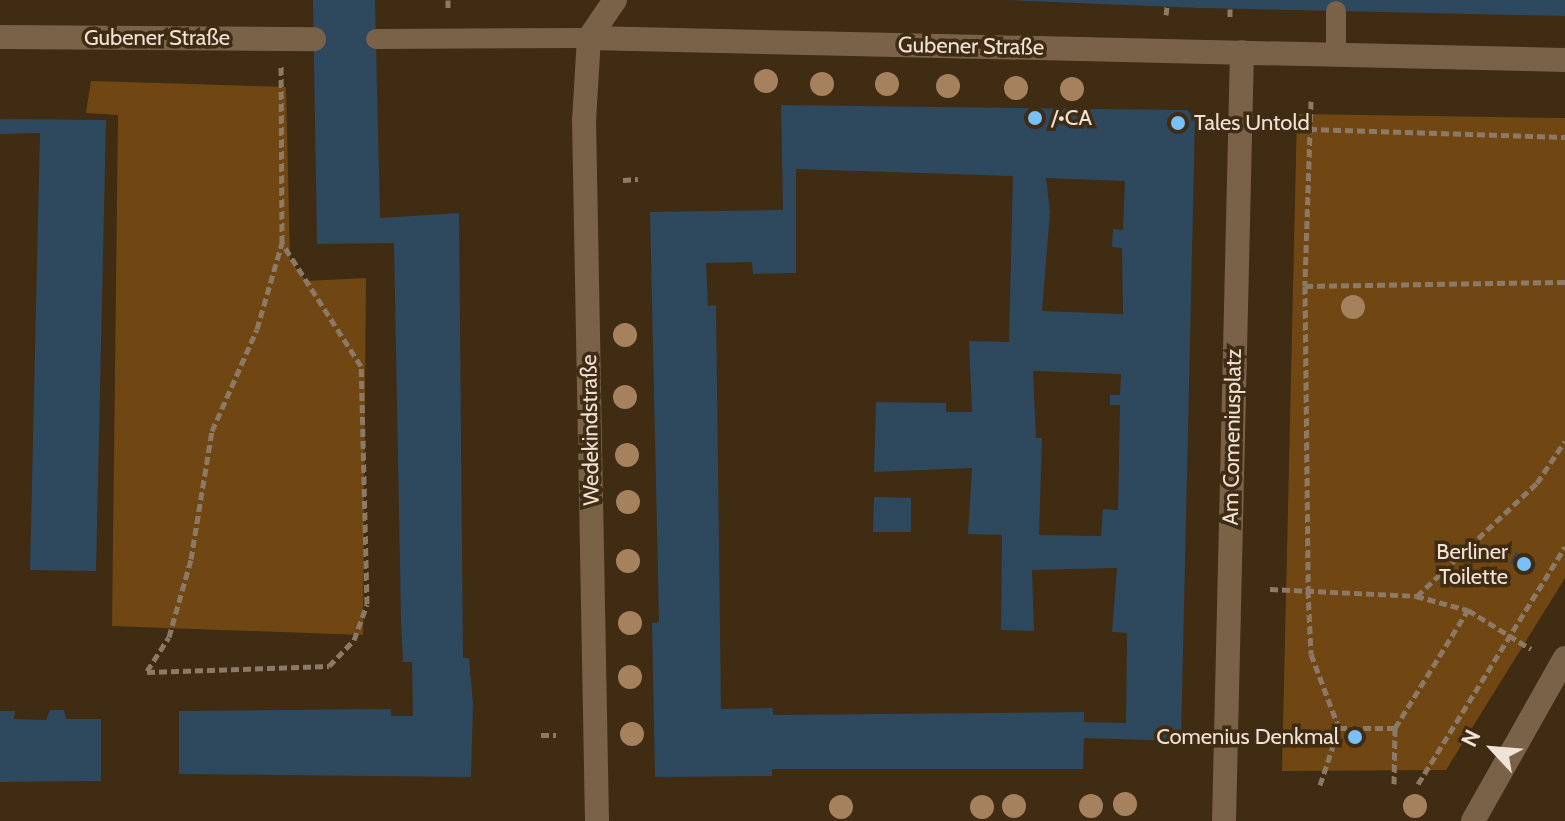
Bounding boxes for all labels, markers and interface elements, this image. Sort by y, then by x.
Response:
street label: Gubener Straße [84,25,230,51]
street label: Gubener Straße [898,32,1044,60]
place label: /•CA [1051,105,1092,131]
marker: /•CA [1026,109,1044,127]
place label: Tales Untold [1194,110,1310,136]
marker: Tales Untold [1169,114,1187,132]
street label: Am Comeniusplatz [1217,348,1247,526]
street label: Wedekindstraße [575,354,605,506]
place label: Berliner Toilette [1436,538,1508,590]
marker: Berliner Toilette [1515,555,1533,573]
north arrow [1453,709,1533,789]
place label: Comenius Denkmal [1156,724,1339,750]
text: N [1455,725,1487,751]
marker: Comenius Denkmal [1346,728,1364,746]

